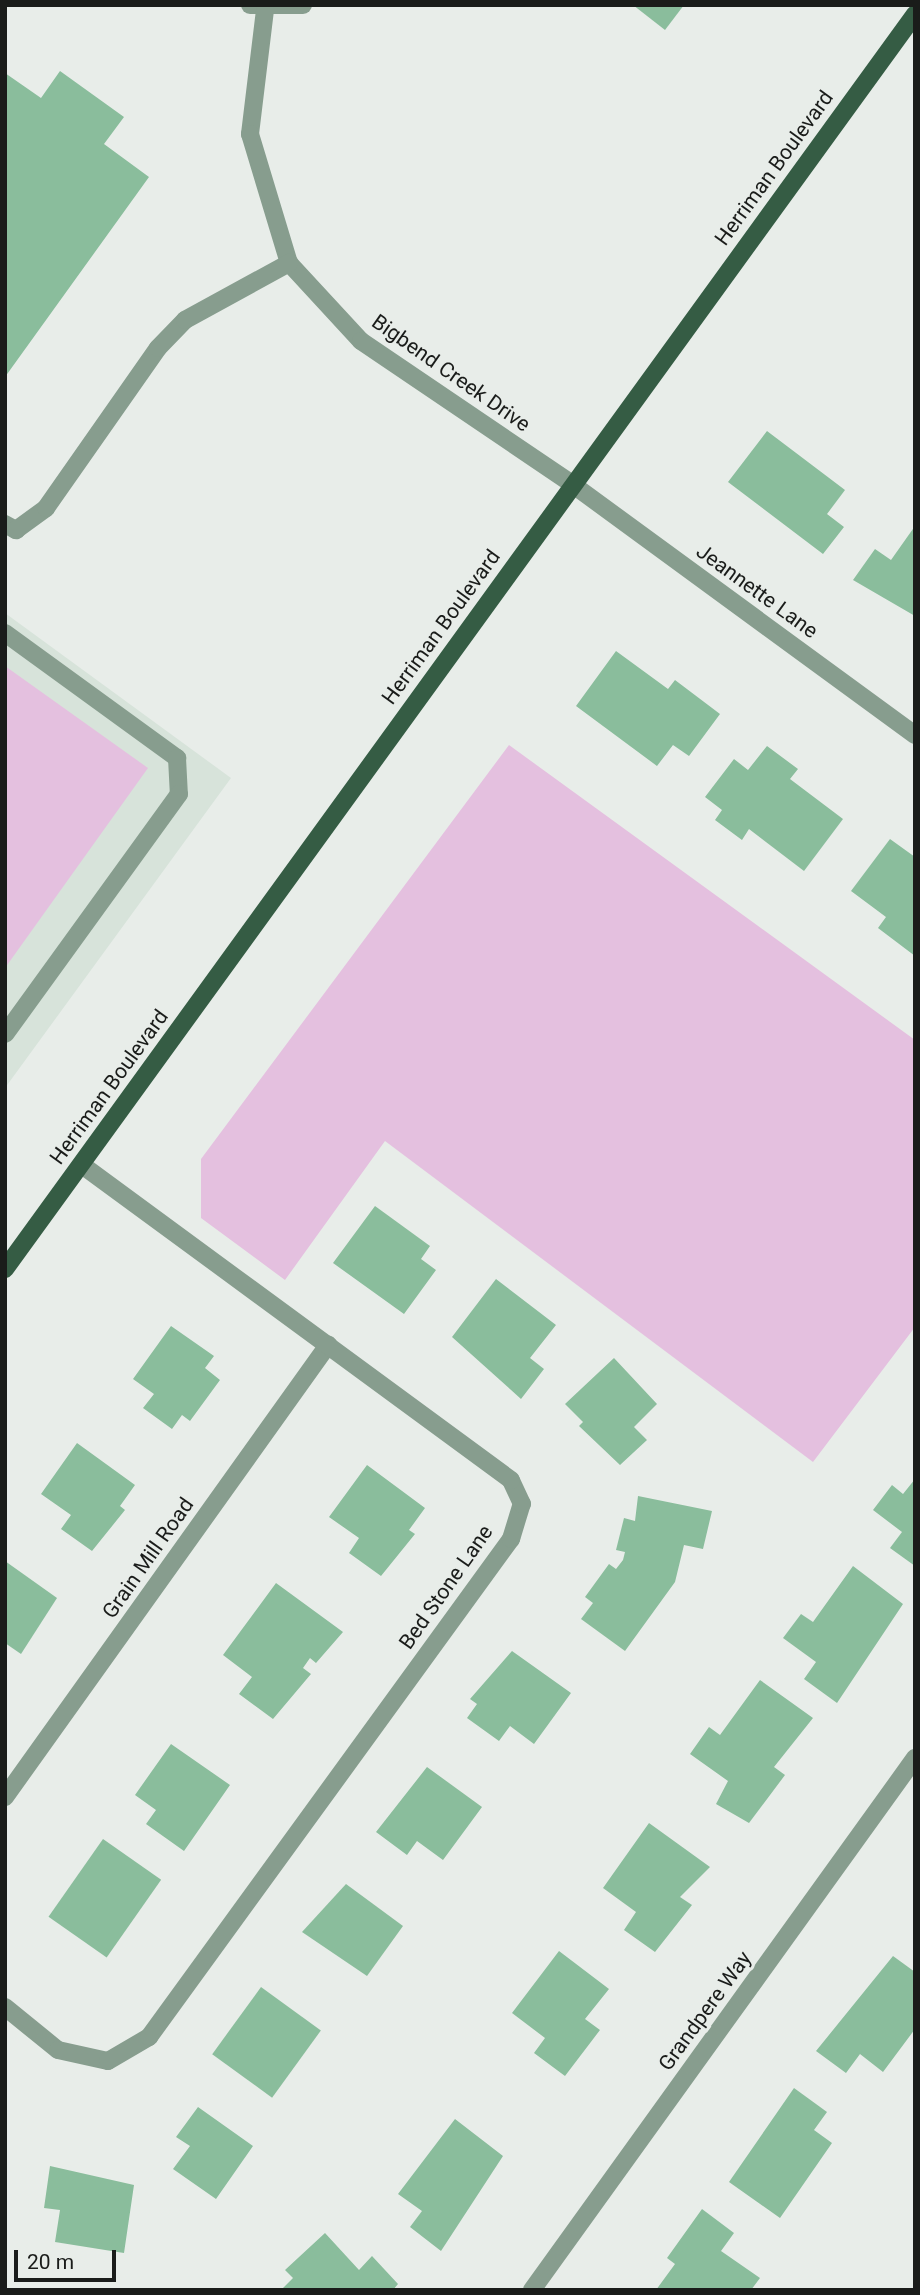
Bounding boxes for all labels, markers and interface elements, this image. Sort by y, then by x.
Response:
street label: Herriman Boulevard [709,86,839,250]
street label: Bigbend Creek Drive [367,309,535,437]
street label: Jeannette Lane [691,538,823,644]
street label: Herriman Boulevard [376,545,506,709]
street label: Herriman Boulevard [44,1005,174,1169]
street label: Grain Mill Road [97,1493,199,1623]
street label: Bed Stone Lane [394,1520,498,1654]
street label: Grandpere Way [653,1946,757,2076]
scale bar [18,2236,119,2280]
text: 20 m [27,2250,74,2274]

